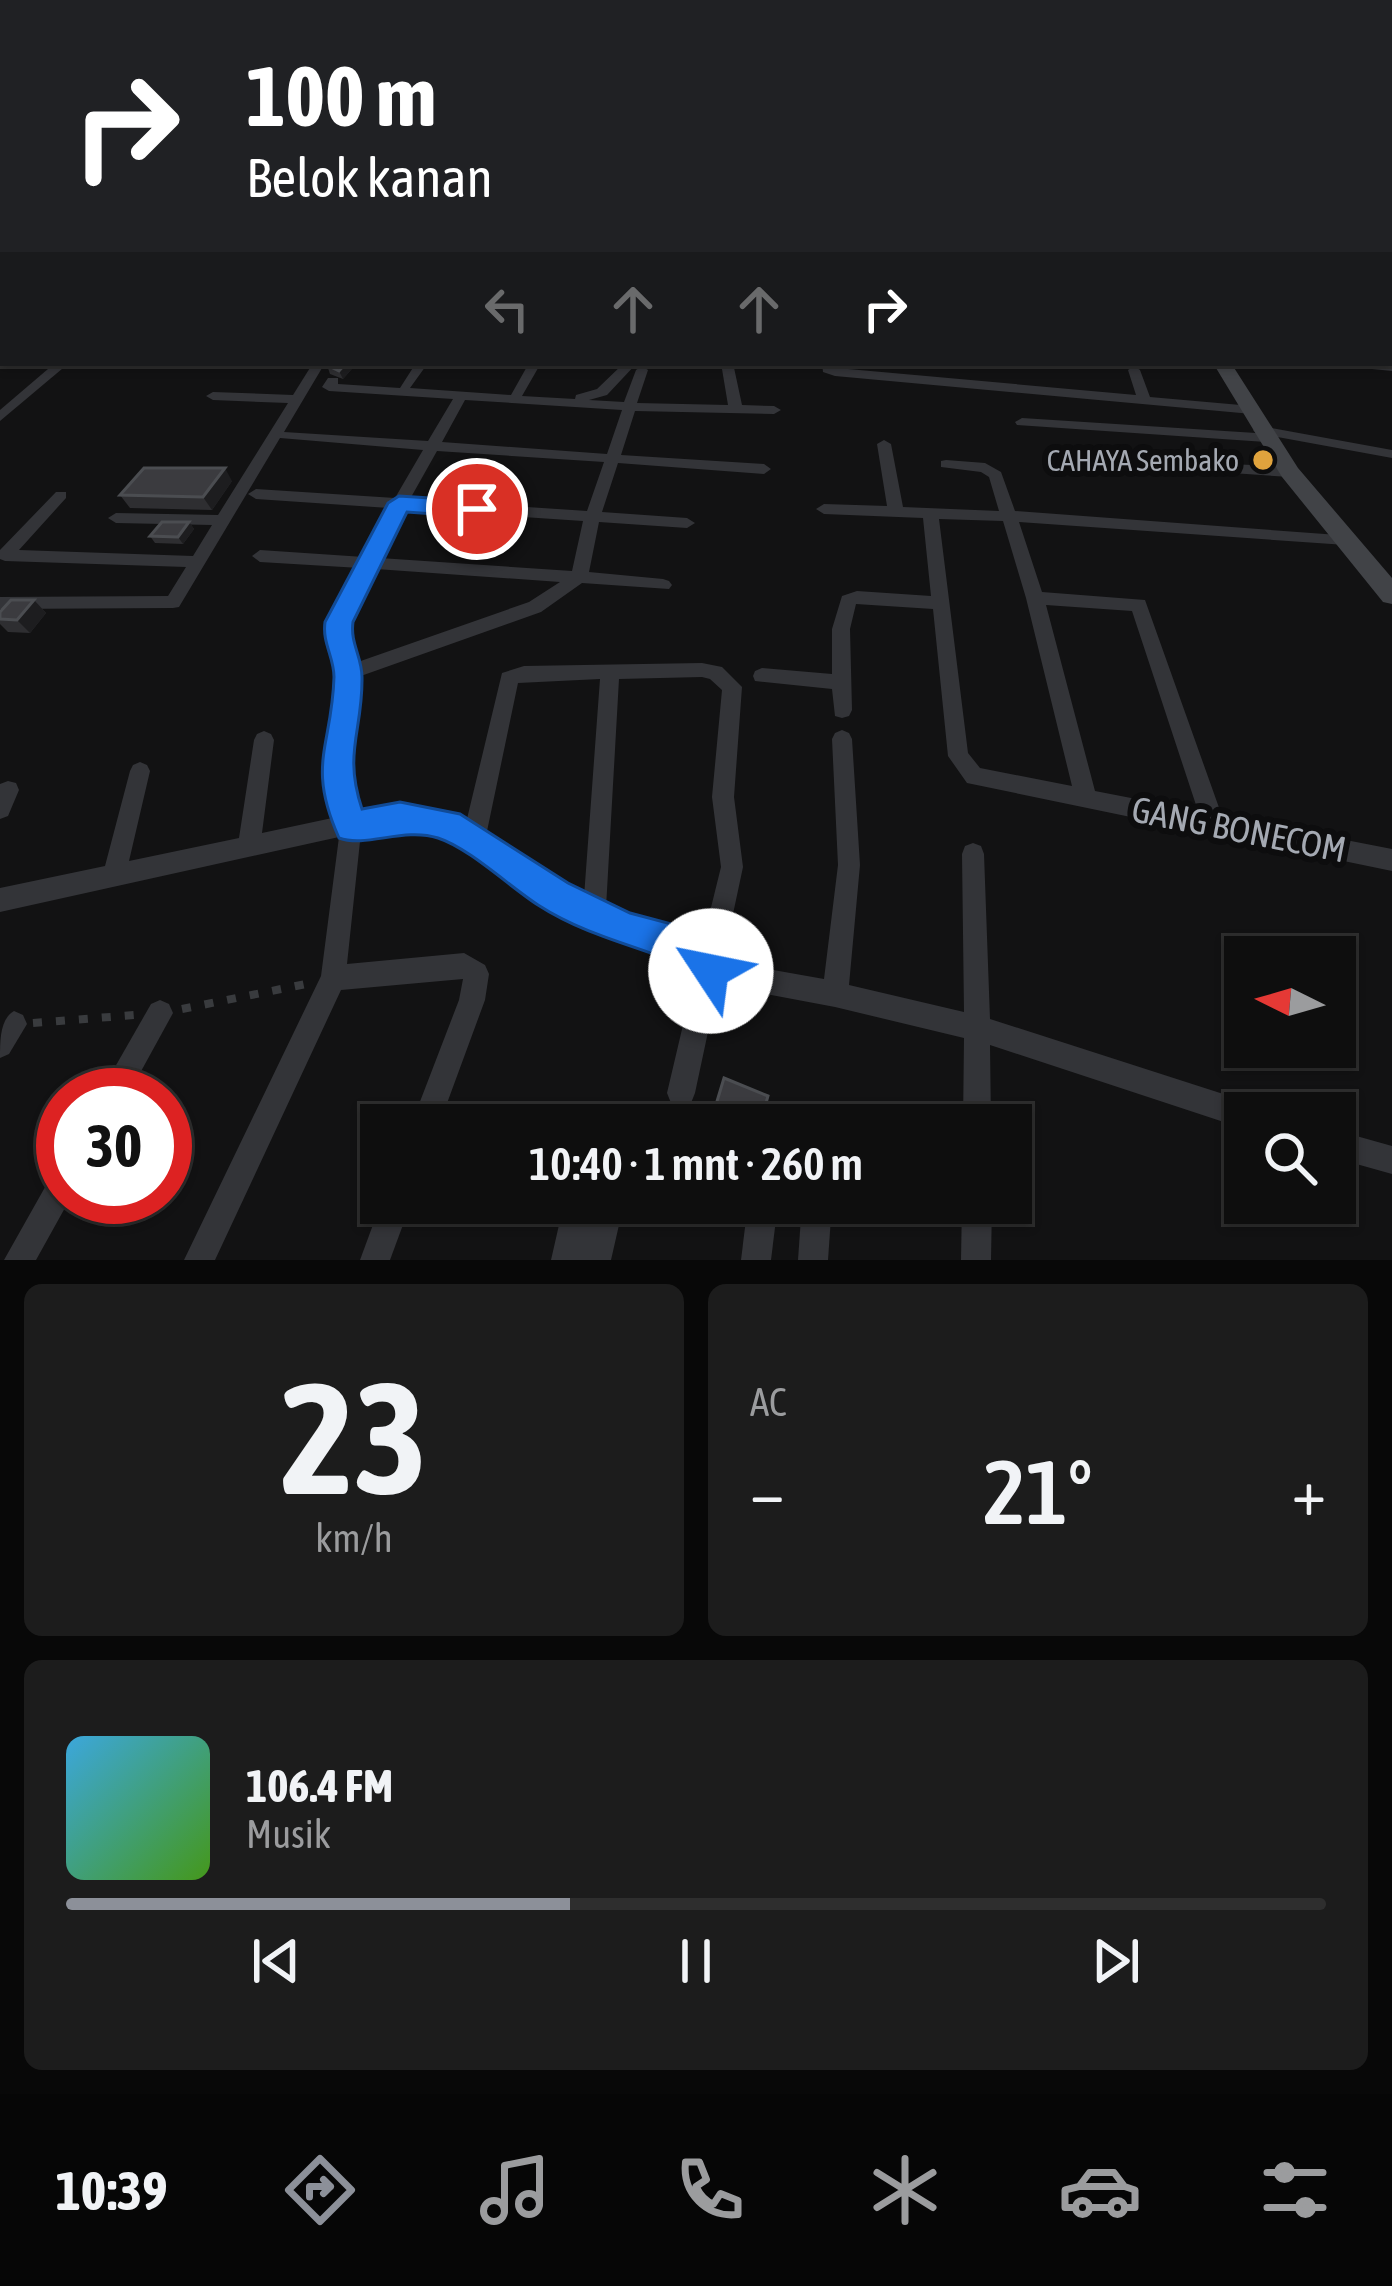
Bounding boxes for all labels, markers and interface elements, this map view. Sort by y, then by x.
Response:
icon: right [48,48,204,204]
text: 100 m [246,48,436,144]
text: Belok kanan [246,147,493,208]
icon: left [474,276,540,342]
icon: ahead [600,276,666,342]
icon: ahead [726,276,792,342]
icon: right [852,276,918,342]
place label: CAHAYA Sembako [1047,443,1239,477]
marker: CAHAYA Sembako [1250,447,1276,473]
pin [426,458,528,560]
icon: arrive [444,476,510,542]
street label: GANG BONECOM [1128,788,1350,870]
position arrow [648,908,774,1034]
north arrow [1224,936,1356,1068]
map controls [1224,936,1356,1224]
speed limit sign: 30 [36,1068,192,1224]
button: search [1224,1092,1356,1224]
text: 10:40 · 1 mnt · 260 m [529,1138,863,1190]
text: 23 [281,1348,427,1527]
text: AC [750,1380,787,1424]
text: 21° [983,1440,1093,1543]
text: − [750,1453,784,1529]
text: + [1292,1453,1326,1529]
text: km/h [315,1516,393,1560]
text: 106.4 FM [246,1760,393,1812]
text: Musik [246,1812,331,1856]
icon: previous [243,1928,309,1994]
icon: pause [663,1928,729,1994]
icon: next [1083,1928,1149,1994]
icon: directions [278,2148,362,2232]
icon: music [473,2148,557,2232]
icon: phone [668,2148,752,2232]
icon: climate [863,2148,947,2232]
icon: car [1058,2148,1142,2232]
icon: filters [1253,2148,1337,2232]
text: 10:39 [55,2160,168,2221]

